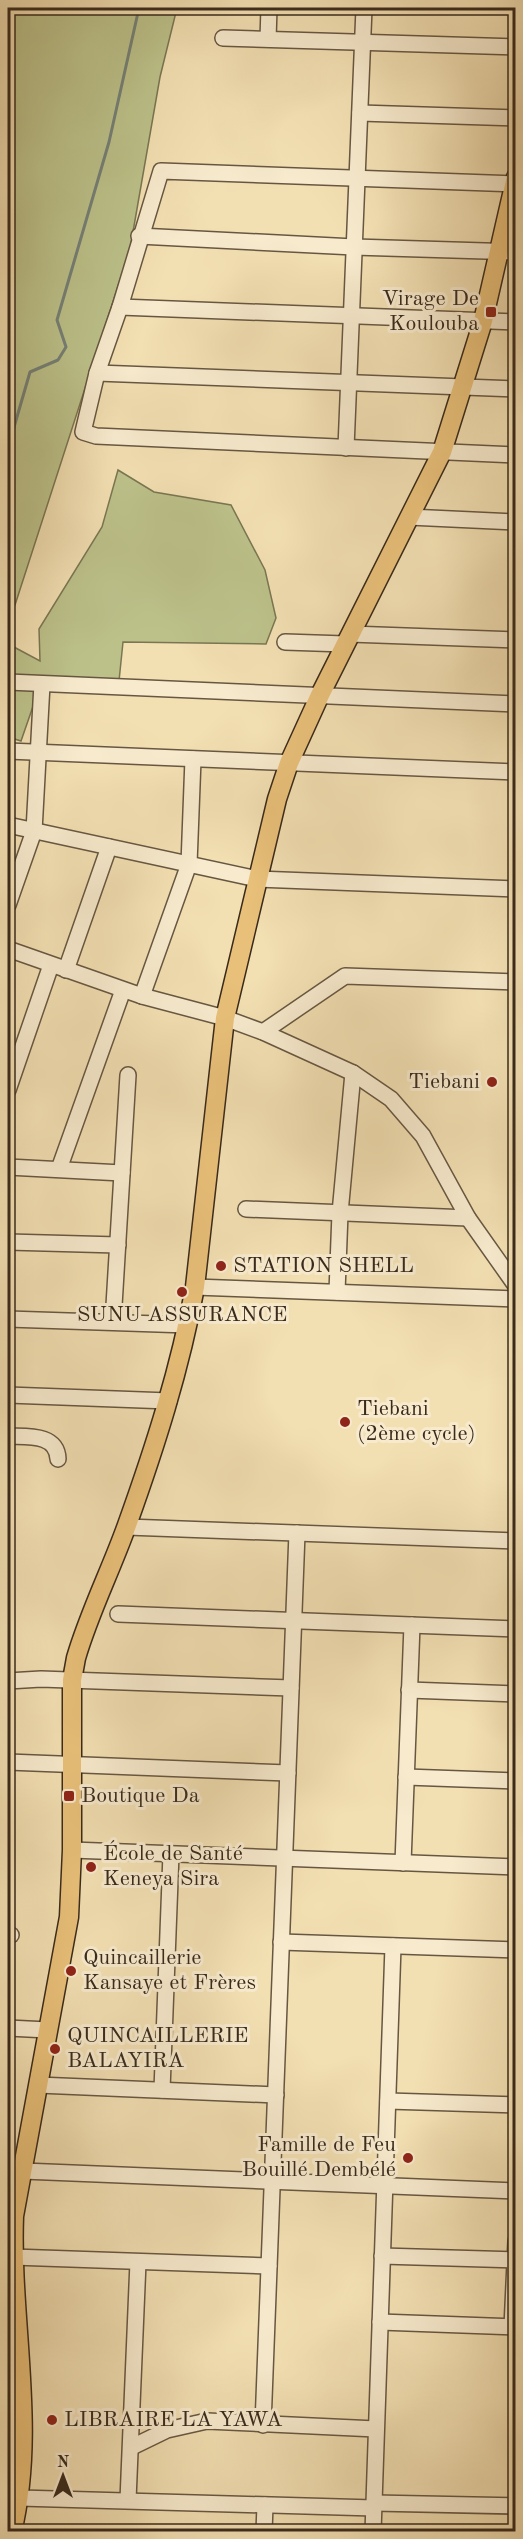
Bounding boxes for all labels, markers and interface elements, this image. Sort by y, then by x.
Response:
place label: Virage De Koulouba [382,288,479,335]
marker: Virage De Koulouba [484,305,498,319]
place label: Tiebani [408,1071,480,1093]
marker: Tiebani [485,1075,499,1089]
place label: STATION SHELL [233,1255,414,1277]
marker: STATION SHELL [214,1259,228,1273]
marker: SUNU ASSURANCE [175,1285,189,1299]
place label: SUNU ASSURANCE [77,1304,287,1326]
place label: Tiebani (2ème cycle) [357,1398,476,1445]
marker: Tiebani (2ème cycle) [338,1415,352,1429]
place label: Boutique Da [81,1785,200,1807]
marker: Boutique Da [62,1789,76,1803]
place label: École de Santé Keneya Sira [103,1840,243,1890]
marker: École de Santé Keneya Sira [84,1860,98,1874]
place label: Quincaillerie Kansaye et Frères [83,1947,256,1994]
marker: Quincaillerie Kansaye et Frères [64,1964,78,1978]
place label: QUINCAILLERIE BALAYIRA [67,2025,249,2072]
marker: QUINCAILLERIE BALAYIRA [48,2042,62,2056]
place label: Famille de Feu Bouillé Dembélé [242,2134,396,2181]
marker: Famille de Feu Bouillé Dembélé [401,2151,415,2165]
place label: LIBRAIRE LA YAWA [64,2409,283,2431]
marker: LIBRAIRE LA YAWA [45,2413,59,2427]
north arrow [33,2446,93,2506]
text: N [57,2455,70,2471]

